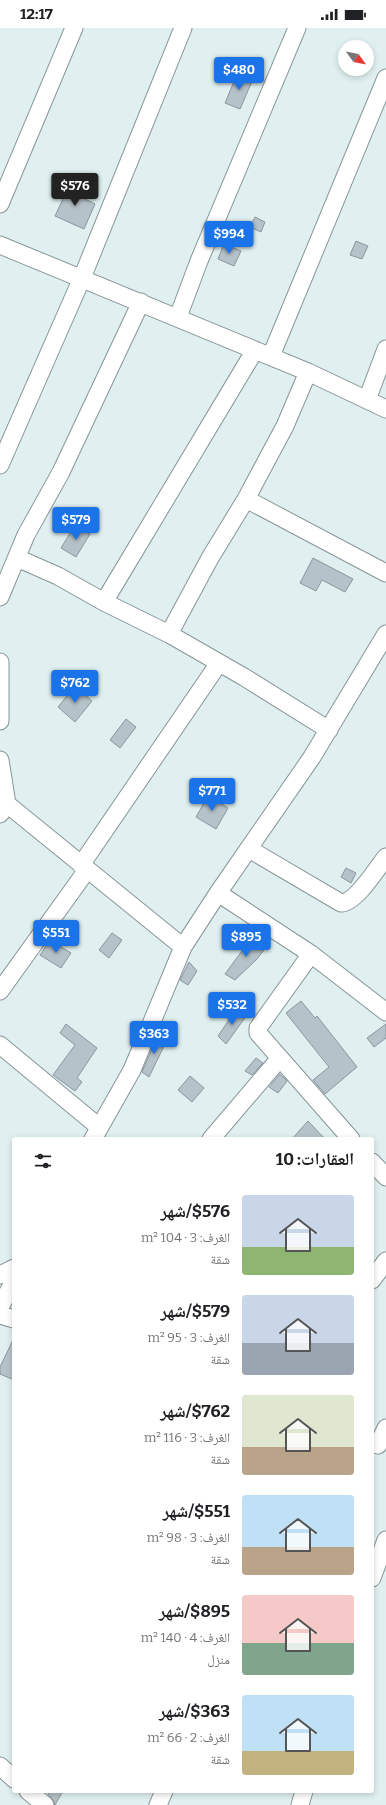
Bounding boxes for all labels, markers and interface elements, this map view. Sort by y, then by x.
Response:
text: 12:17 [20,5,53,23]
north arrow [338,40,374,76]
map controls [338,40,374,76]
pin: $480 [215,57,263,91]
text: $480 [223,62,255,77]
pin: $576 [51,173,99,207]
text: $576 [60,178,90,193]
pin: $994 [205,221,253,255]
text: $994 [213,226,245,241]
pin: $579 [52,507,100,541]
text: $579 [61,512,91,527]
pin: $762 [51,670,99,704]
text: $762 [60,675,90,690]
pin: $771 [188,778,236,812]
text: $771 [198,783,226,798]
pin: $551 [32,920,80,954]
pin: $895 [222,924,270,958]
text: $551 [42,925,70,940]
text: $895 [231,929,261,944]
pin: $532 [208,992,256,1026]
text: $532 [217,997,247,1012]
pin: $363 [130,1021,178,1055]
text: $363 [139,1026,169,1041]
text: العقارات: 10 [276,1149,354,1170]
icon: filters [32,1150,54,1172]
text: $576/شهر [161,1201,230,1222]
icon: home [274,1211,322,1259]
text: الغرف: 3 · 104 m² [141,1230,230,1245]
text: شقة [211,1252,230,1267]
text: $579/شهر [161,1301,230,1322]
icon: home [274,1311,322,1359]
text: الغرف: 3 · 95 m² [148,1330,230,1345]
text: شقة [211,1352,230,1367]
text: $762/شهر [160,1401,230,1422]
icon: home [274,1411,322,1459]
text: الغرف: 3 · 116 m² [144,1430,230,1445]
text: شقة [211,1452,230,1467]
text: $551/شهر [163,1501,230,1522]
icon: home [274,1511,322,1559]
text: الغرف: 3 · 98 m² [147,1530,230,1545]
text: شقة [211,1552,230,1567]
text: $895/شهر [159,1601,230,1622]
icon: home [274,1611,322,1659]
text: الغرف: 4 · 140 m² [141,1630,230,1645]
text: منزل [207,1652,230,1667]
text: $363/شهر [159,1701,230,1722]
icon: home [274,1711,322,1759]
text: الغرف: 2 · 66 m² [147,1730,230,1745]
text: شقة [211,1752,230,1767]

